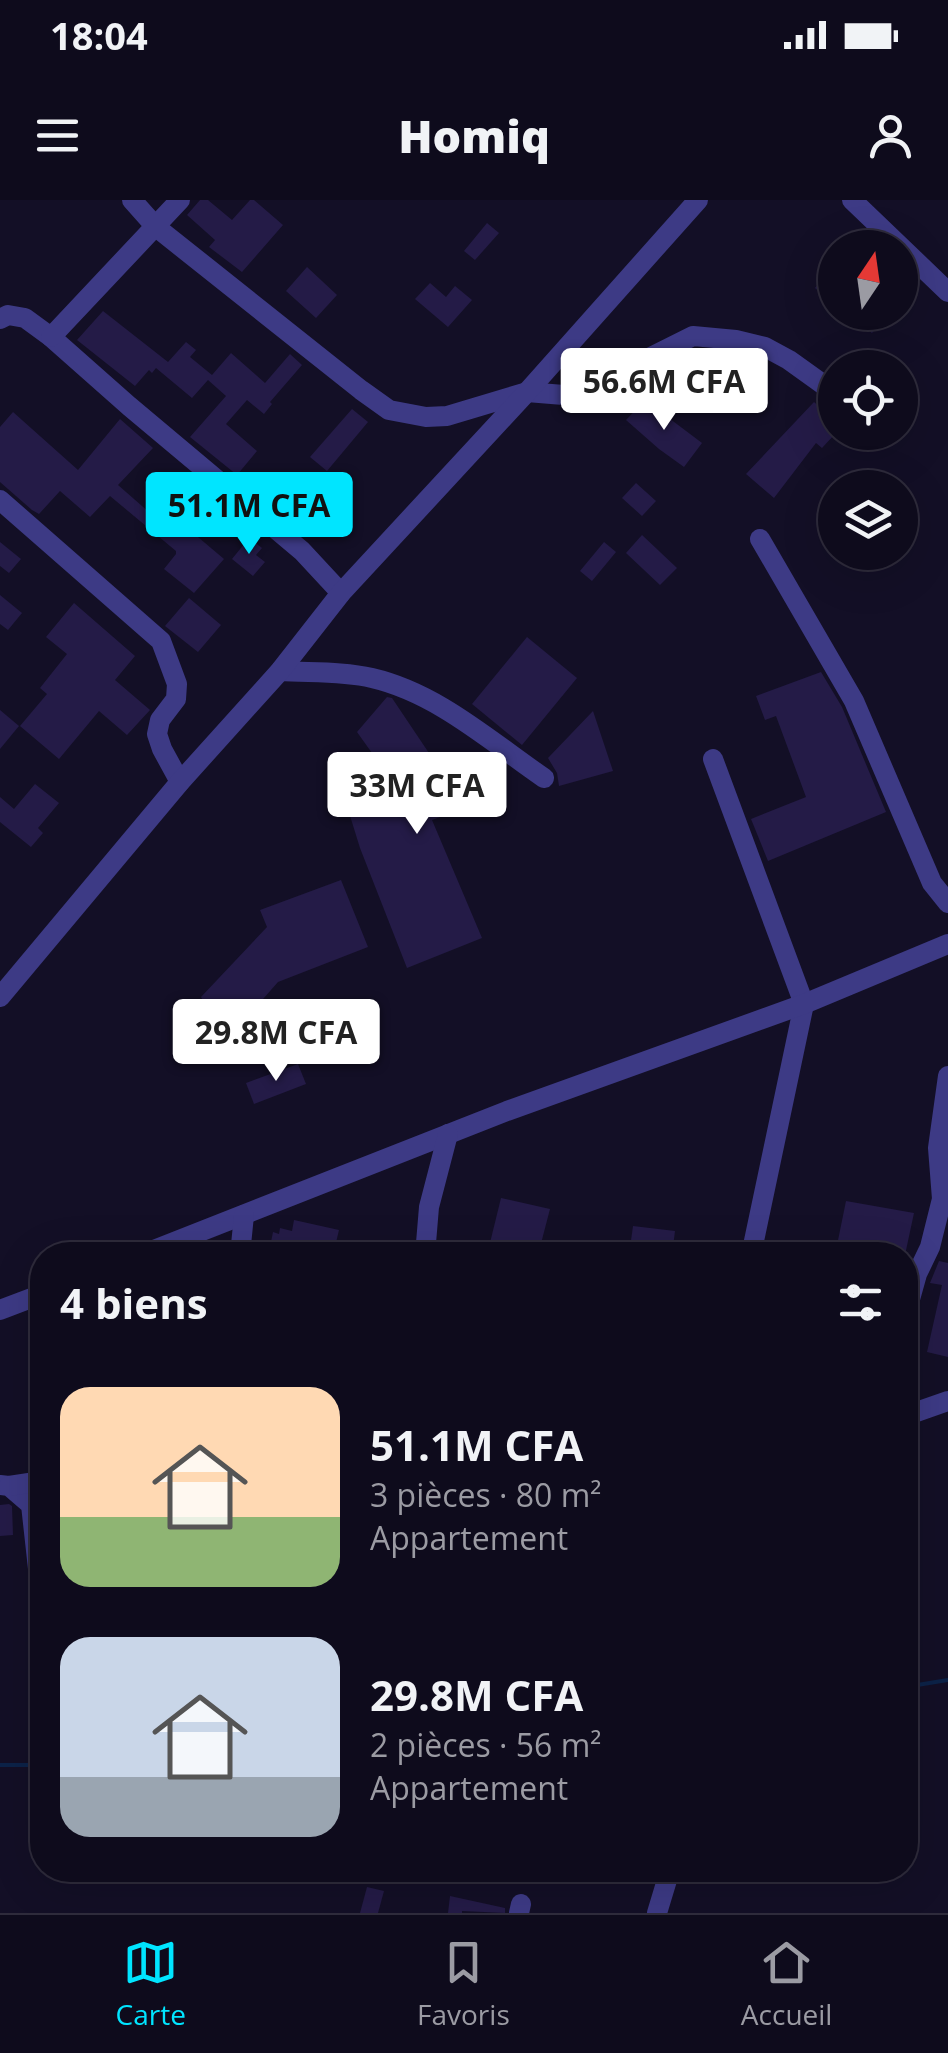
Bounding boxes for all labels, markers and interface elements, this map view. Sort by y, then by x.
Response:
text: 18:04 [50,9,148,61]
text: Homiq [398,105,550,166]
icon: menu [30,108,85,163]
icon: person [863,108,918,163]
north arrow [818,230,918,330]
map controls [818,230,918,570]
pin: 56.6M CFA [550,348,778,433]
button: locate [818,350,918,450]
text: 56.6M CFA [583,359,745,402]
button: layers [818,470,918,570]
pin: 51.1M CFA [135,472,363,557]
text: 51.1M CFA [168,483,330,526]
pin: 33M CFA [325,752,509,837]
text: 33M CFA [349,763,485,806]
pin: 29.8M CFA [162,999,390,1084]
text: 29.8M CFA [195,1010,357,1053]
text: 4 biens [60,1274,208,1331]
icon: filters [833,1275,888,1330]
text: 51.1M CFA [370,1416,583,1473]
icon: home [140,1427,260,1547]
text: 3 pièces · 80 m² [370,1473,601,1516]
text: Appartement [370,1516,568,1559]
text: 29.8M CFA [370,1666,583,1723]
icon: home [140,1677,260,1797]
text: 2 pièces · 56 m² [370,1723,601,1766]
text: Appartement [370,1766,568,1809]
tab: Carte [116,1935,186,2033]
tab: Favoris [417,1935,510,2033]
tab: Accueil [741,1935,832,2033]

